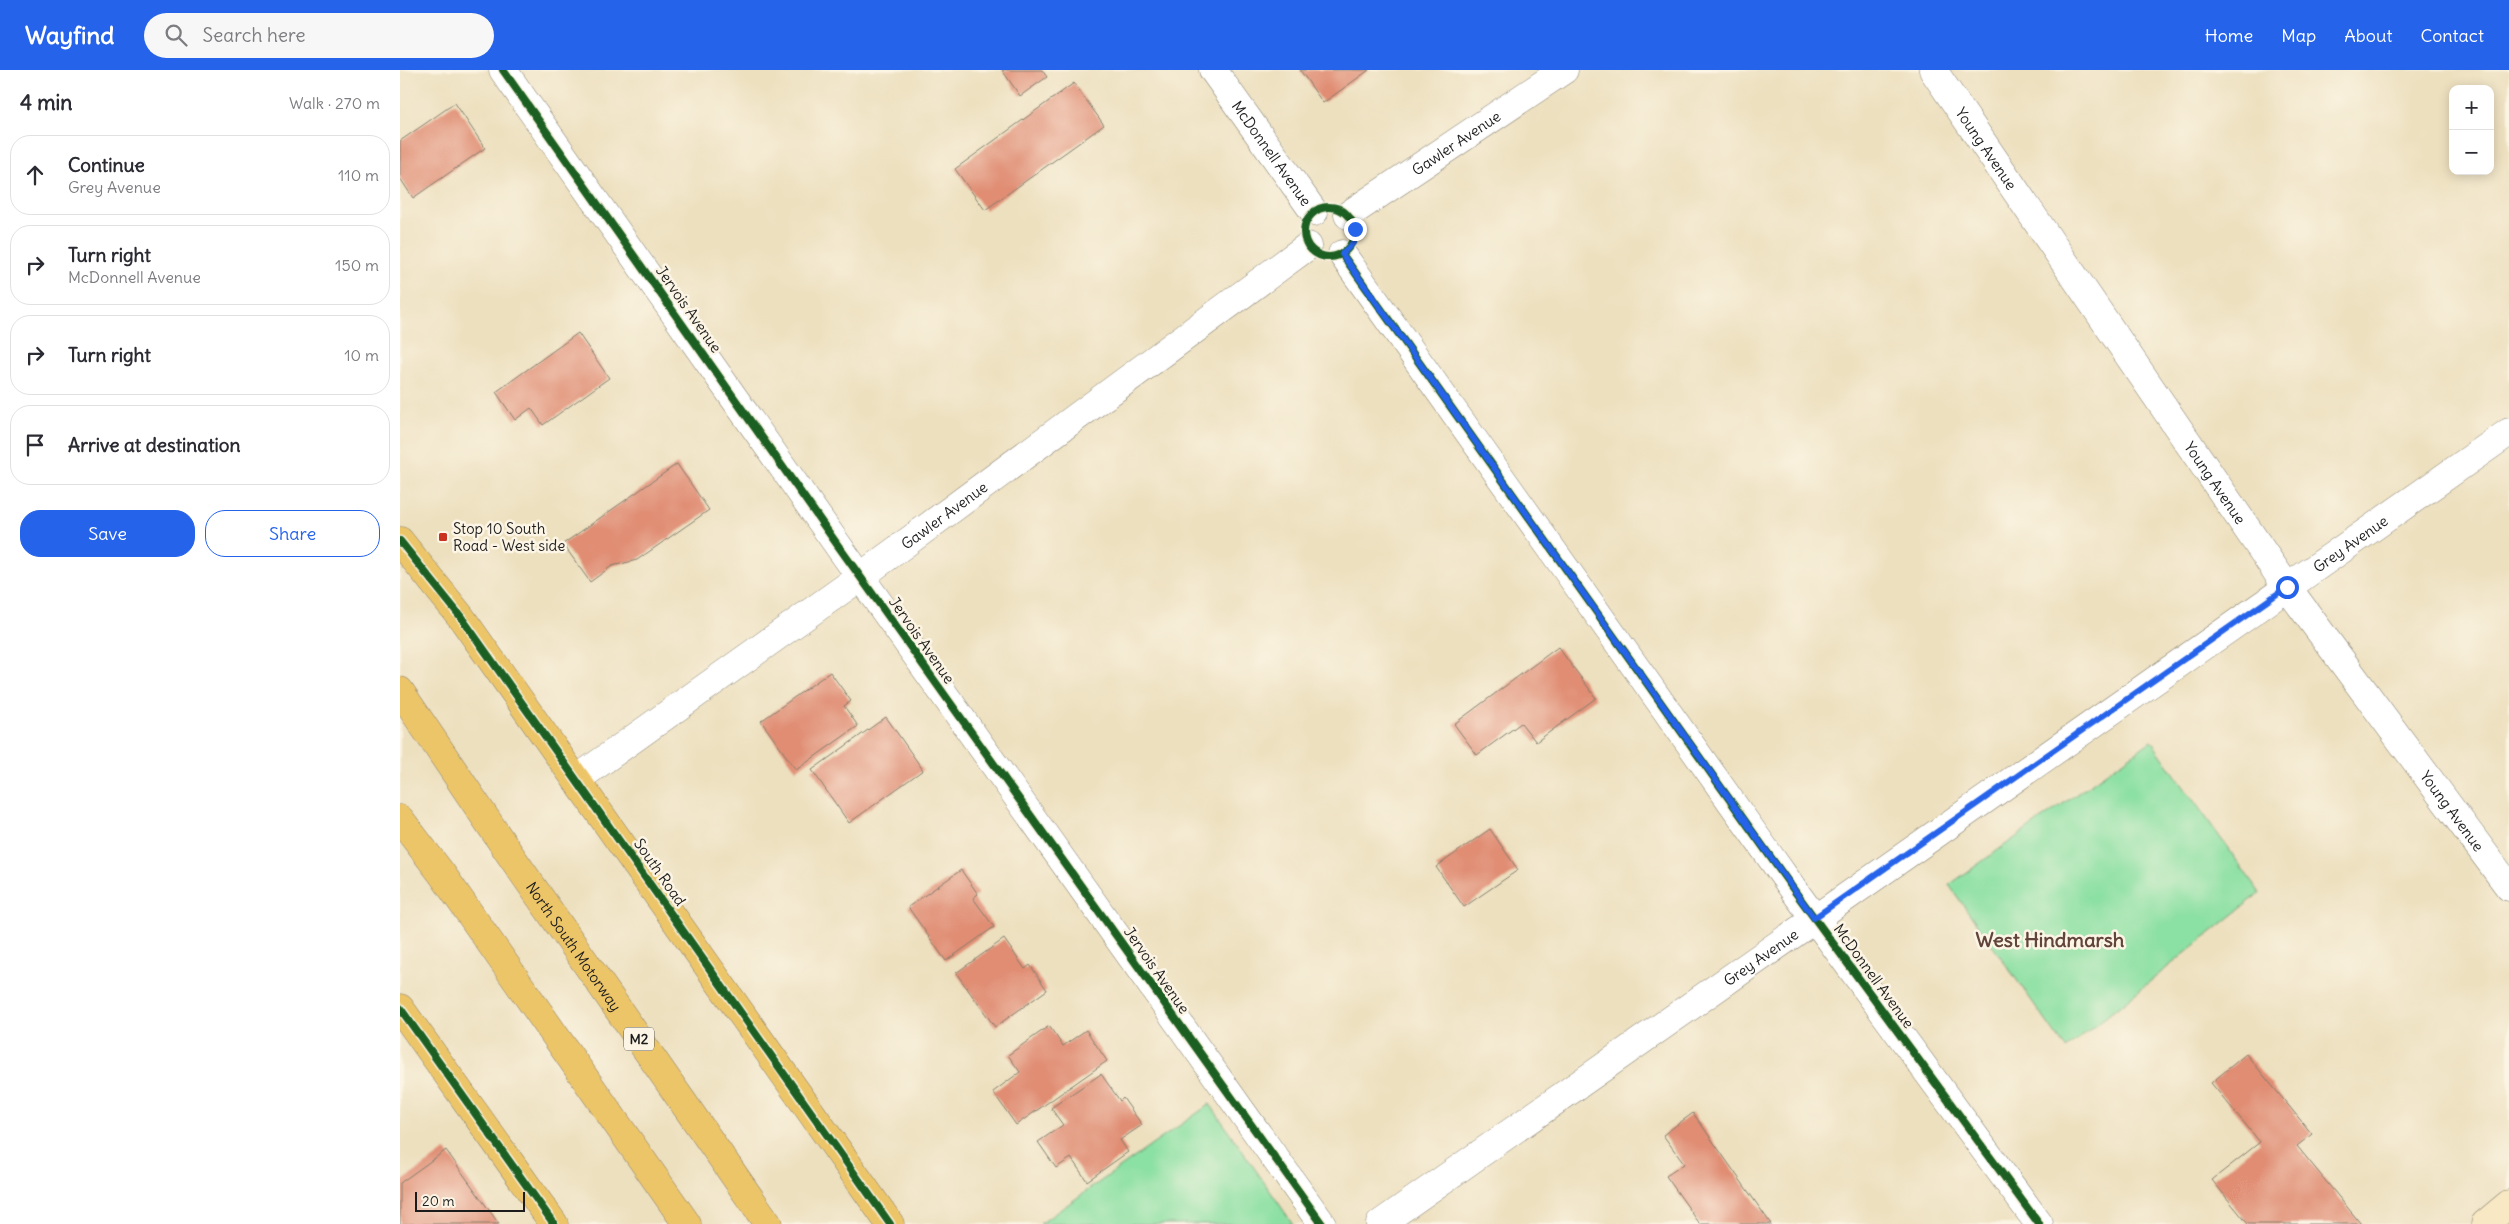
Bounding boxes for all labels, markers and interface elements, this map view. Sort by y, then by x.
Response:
search box [144,13,494,58]
text: Wayfind [25,20,114,50]
icon: search [162,21,190,49]
text: Search here [202,23,306,47]
text: Home [2205,24,2253,47]
text: Map [2281,24,2316,47]
text: About [2344,24,2392,47]
text: Contact [2420,24,2484,47]
map controls [2449,85,2494,175]
button: + [2449,85,2494,130]
text: 4 min [20,89,72,116]
text: Walk · 270 m [289,93,380,113]
street label: McDonnell Avenue [1228,97,1316,209]
street label: Young Avenue [1952,104,2021,193]
street label: Gawler Avenue [1408,106,1504,179]
button: − [2449,130,2494,175]
text: Continue [68,153,145,177]
icon: ahead [21,161,49,189]
text: 110 m [338,165,379,185]
text: Grey Avenue [68,177,161,197]
route end [1344,218,1367,241]
text: Turn right [68,243,151,267]
icon: right [21,251,49,279]
text: 150 m [335,255,379,275]
street label: Jervois Avenue [652,262,726,356]
text: McDonnell Avenue [68,267,201,287]
icon: right [21,341,49,369]
text: Turn right [68,343,151,367]
text: 10 m [344,345,379,365]
icon: arrive [21,431,49,459]
text: Arrive at destination [68,433,241,457]
street label: Young Avenue [2181,438,2250,527]
street label: Gawler Avenue [897,477,991,553]
button: Save [20,510,195,557]
button: Share [205,510,380,557]
street label: Grey Avenue [2309,511,2391,576]
place label: Stop 10 South Road - West side [453,519,565,555]
marker: Stop 10 South Road - West side [437,531,449,543]
route start [2276,576,2299,599]
street label: Jervois Avenue [885,593,959,687]
street label: Young Avenue [2417,767,2489,855]
street label: South Road [630,835,690,910]
street label: North South Motorway [522,878,626,1015]
street label: McDonnell Avenue [1830,920,1918,1032]
street label: Jervois Avenue [1120,923,1194,1017]
street label: Grey Avenue [1720,924,1802,990]
district label: West Hindmarsh [1976,927,2125,952]
road number: M2 [624,1028,654,1051]
scale bar [415,1189,525,1212]
text: 20 m [422,1192,455,1210]

